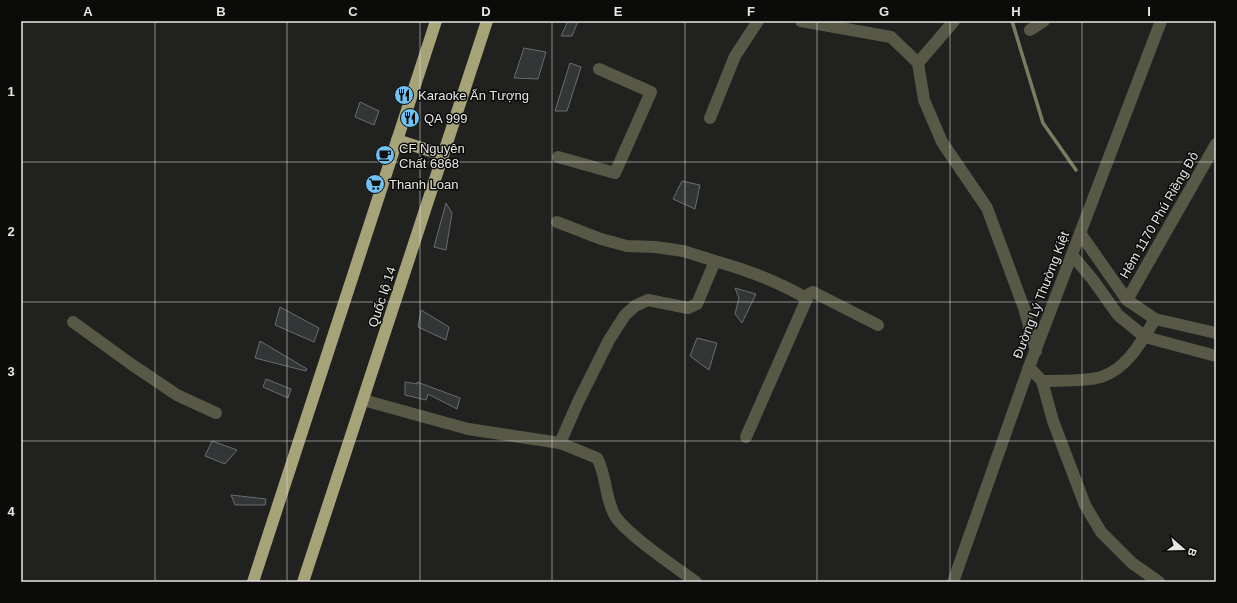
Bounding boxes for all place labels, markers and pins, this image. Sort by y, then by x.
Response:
restaurant icon: Karaoke Ấn Tượng [393,84,415,106]
place label: Karaoke Ấn Tượng [418,88,529,103]
restaurant icon: QA 999 [399,107,421,129]
place label: QA 999 [424,111,467,126]
place label: CF Nguyên Chất 6868 [399,141,465,171]
cafe icon: CF Nguyên Chất 6868 [374,144,396,166]
supermarket icon: Thanh Loan [364,173,386,195]
place label: Thanh Loan [389,177,458,192]

